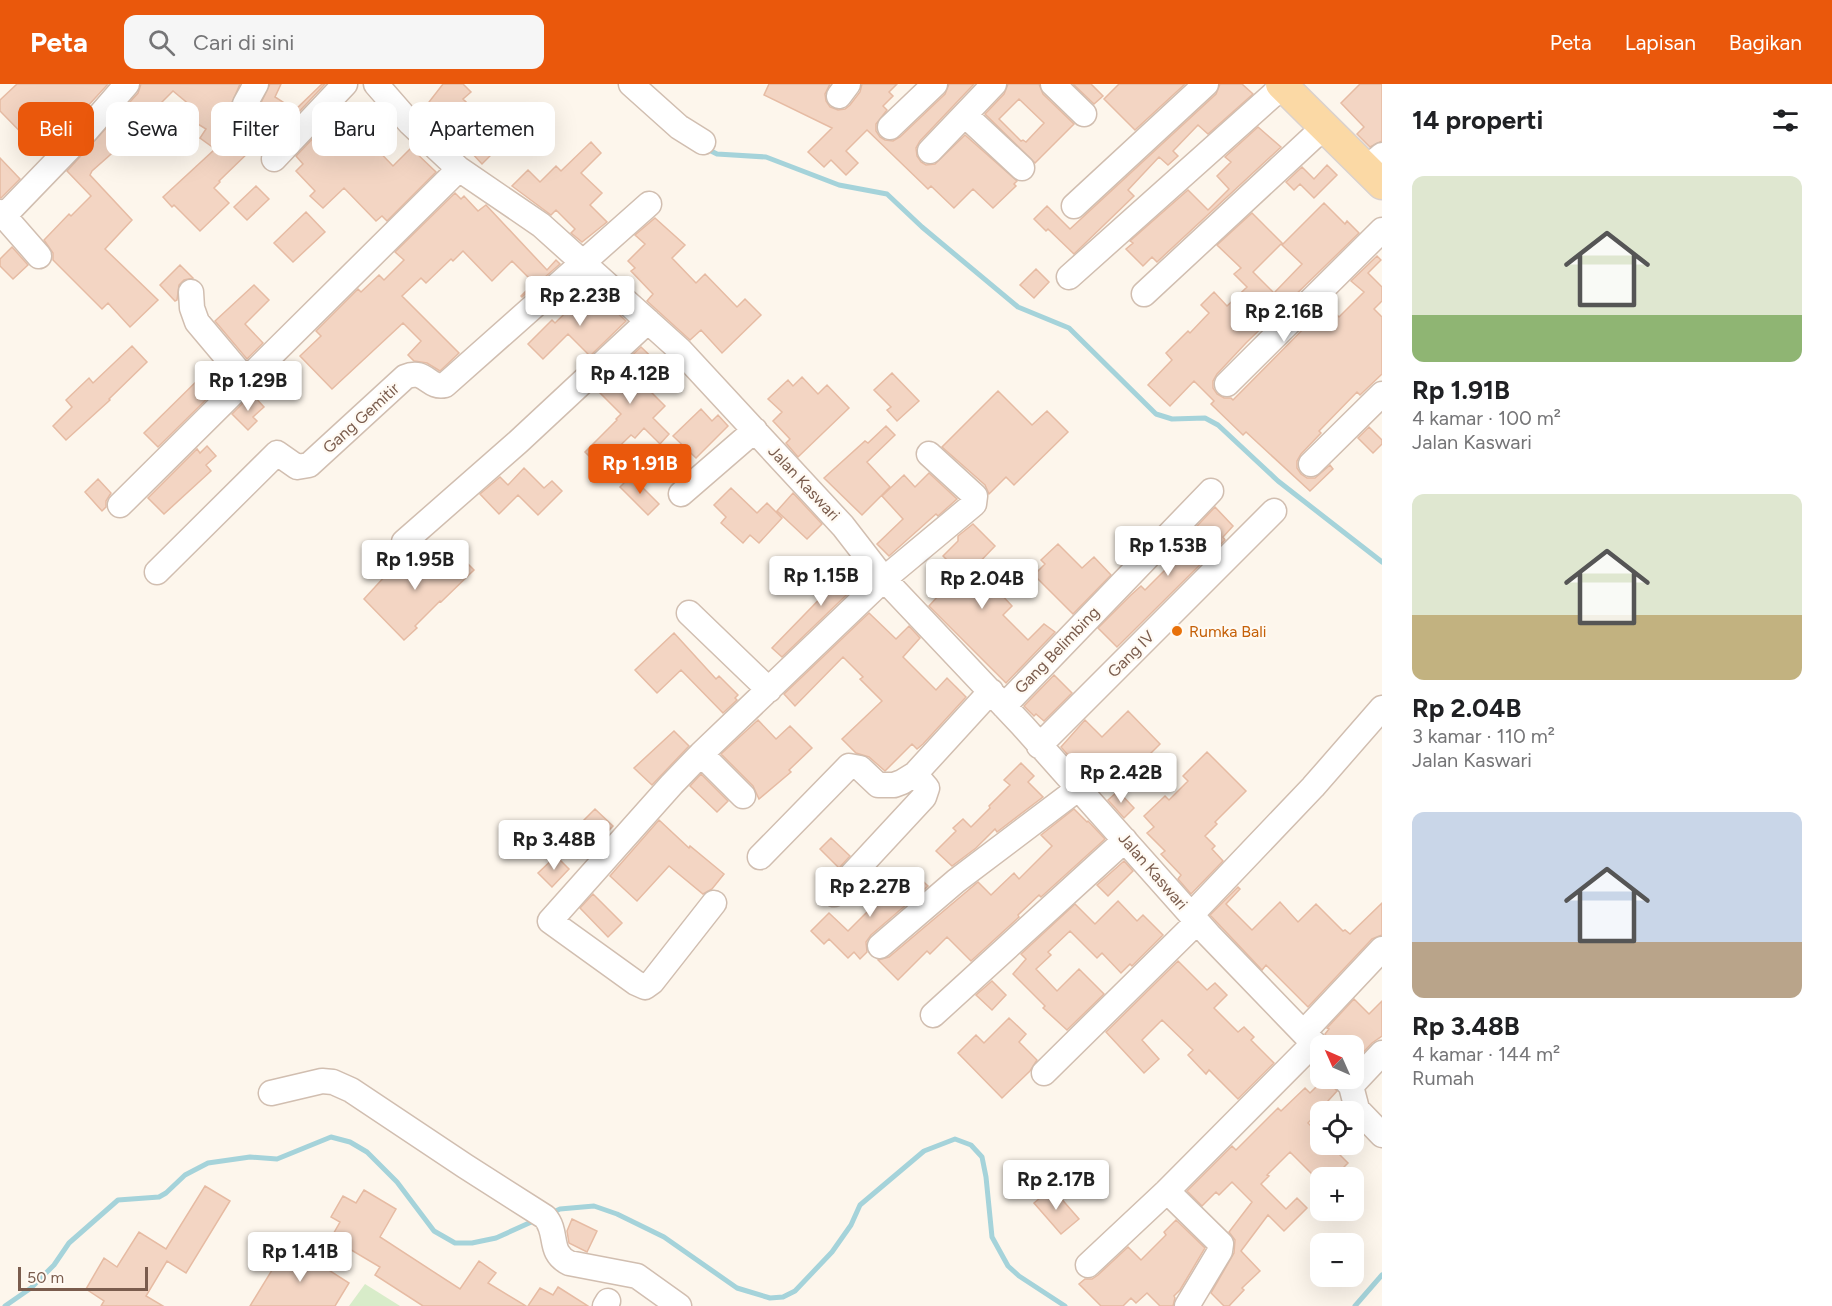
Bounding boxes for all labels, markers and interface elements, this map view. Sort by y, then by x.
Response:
search box [124,15,544,69]
text: Peta [30,25,88,59]
icon: search [145,26,178,59]
text: Cari di sini [193,29,294,56]
text: Peta [1550,30,1592,55]
text: Lapisan [1625,30,1696,55]
text: Bagikan [1729,30,1802,55]
chip: Beli [18,102,94,156]
chip: Sewa [106,102,199,156]
chip: Filter [211,102,300,156]
chip: Baru [312,102,397,156]
chip: Apartemen [409,102,555,156]
text: 14 properti [1412,104,1543,136]
icon: filters [1769,104,1802,137]
icon: home [1553,215,1661,323]
pin: Rp 2.23B [518,276,642,327]
text: Rp 2.23B [539,283,621,307]
pin: Rp 2.16B [1222,292,1346,343]
text: Rp 2.16B [1245,299,1323,323]
pin: Rp 4.12B [568,354,692,405]
pin: Rp 1.29B [186,361,310,412]
text: Rp 4.12B [590,361,670,385]
text: Rp 1.29B [209,368,287,392]
text: Rp 1.91B [1412,374,1510,406]
street label: Gang Gemitir [319,378,403,457]
text: 4 kamar · 100 m² [1412,406,1561,430]
text: Jalan Kaswari [1412,430,1532,454]
street label: Jalan Kaswari [764,441,844,525]
pin: Rp 1.91B [578,444,702,495]
text: Rp 1.91B [602,451,678,475]
pin: Rp 1.53B [1106,526,1230,577]
text: Rp 1.53B [1129,533,1207,557]
icon: home [1553,533,1661,641]
pin: Rp 1.95B [353,540,477,591]
text: Rp 1.95B [376,547,454,571]
pin: Rp 1.15B [759,556,883,607]
pin: Rp 2.04B [920,559,1044,610]
text: Rp 1.15B [783,563,859,587]
text: Rp 2.04B [940,566,1024,590]
street label: Gang Belimbing [1011,603,1103,697]
place label: Rumka Bali [1189,622,1266,641]
marker: Rumka Bali [1170,624,1184,638]
street label: Gang IV [1104,627,1158,681]
text: Rp 2.04B [1412,692,1521,724]
text: 3 kamar · 110 m² [1412,724,1555,748]
text: Jalan Kaswari [1412,748,1532,772]
pin: Rp 2.42B [1059,753,1183,804]
text: Rp 2.42B [1080,760,1162,784]
pin: Rp 3.48B [492,820,616,871]
text: Rp 3.48B [513,827,595,851]
street label: Jalan Kaswari [1114,829,1192,913]
icon: home [1553,851,1661,959]
pin: Rp 2.27B [808,867,932,918]
text: Rp 2.27B [829,874,911,898]
text: Rp 3.48B [1412,1010,1520,1042]
north arrow [1310,1035,1364,1089]
map controls [1310,1035,1364,1287]
text: 4 kamar · 144 m² [1412,1042,1560,1066]
text: Rumah [1412,1066,1474,1090]
button: locate [1310,1101,1364,1155]
pin: Rp 2.17B [994,1160,1118,1211]
text: Rp 2.17B [1017,1167,1095,1191]
button: + [1310,1167,1364,1221]
pin: Rp 1.41B [238,1232,362,1283]
button: − [1310,1233,1364,1287]
text: Rp 1.41B [262,1239,338,1263]
scale bar [18,1264,148,1292]
text: 50 m [27,1268,64,1287]

